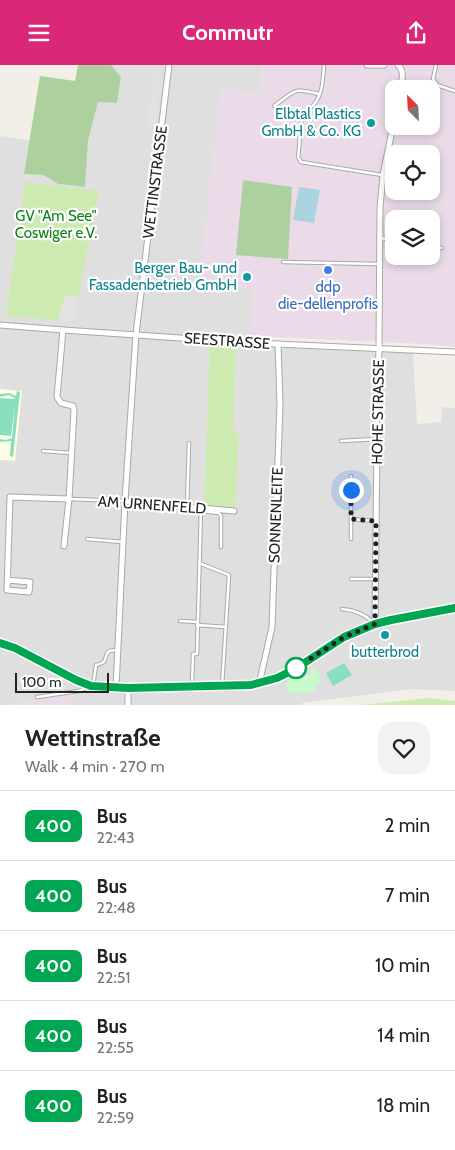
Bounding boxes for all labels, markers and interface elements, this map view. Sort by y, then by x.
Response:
icon: menu [25,19,53,47]
text: Commutr [182,19,273,46]
icon: share [402,19,430,47]
north arrow [385,80,440,135]
map controls [385,80,440,265]
place label: Elbtal Plastics GmbH & Co. KG [261,105,361,140]
marker: Elbtal Plastics GmbH & Co. KG [365,117,377,129]
street label: WETTINSTRASSE [139,124,171,240]
button: locate [385,145,440,200]
park label: GV "Am See" Coswiger e.V. [15,207,97,242]
button: layers [385,210,440,265]
place label: Berger Bau- und Fassadenbetrieb GmbH [89,259,237,294]
marker: ddp die-dellenprofis [322,264,334,276]
marker: Berger Bau- und Fassadenbetrieb GmbH [241,271,253,283]
place label: ddp die-dellenprofis [278,278,378,313]
street label: SEESTRASSE [183,329,271,353]
street label: HOHE STRASSE [368,359,388,465]
street label: SONNENLEITE [265,467,287,563]
your location [339,478,364,503]
street label: AM URNENFELD [97,492,207,518]
marker: butterbrod [379,629,391,641]
place label: butterbrod [351,643,419,661]
unlabelled marker [285,657,307,679]
scale bar [15,670,109,693]
text: 100 m [22,673,62,691]
button: heart [378,722,430,774]
text: Wettinstraße [25,723,161,752]
text: Walk · 4 min · 270 m [25,757,164,776]
text: Bus [97,805,127,828]
text: 2 min [384,814,430,837]
text: 400 [35,815,72,837]
text: 22:43 [97,828,135,847]
text: Bus [97,875,127,898]
text: 7 min [385,884,430,907]
text: 400 [35,885,72,907]
text: 22:48 [97,898,136,917]
text: Bus [97,945,127,968]
text: 10 min [375,954,430,977]
text: 400 [35,955,72,977]
text: 22:51 [97,968,131,987]
text: Bus [97,1015,127,1038]
text: 14 min [377,1024,430,1047]
text: 400 [35,1025,72,1047]
text: 22:55 [97,1038,134,1057]
text: Bus [97,1085,127,1108]
text: 18 min [377,1094,430,1117]
text: 400 [35,1095,72,1117]
text: 22:59 [97,1108,134,1127]

